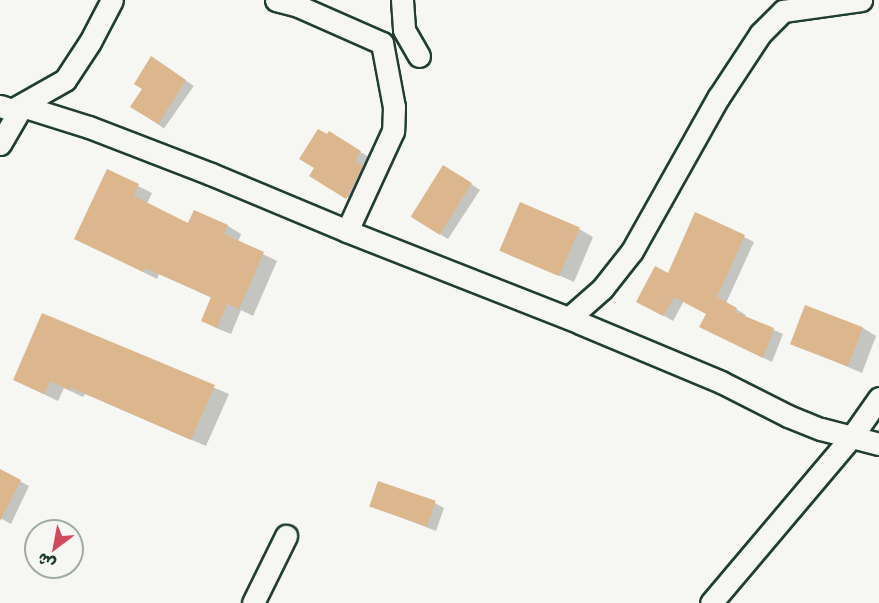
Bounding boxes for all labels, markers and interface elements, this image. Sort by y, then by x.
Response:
north arrow [24,519,84,579]
text: ش [32,548,59,577]

